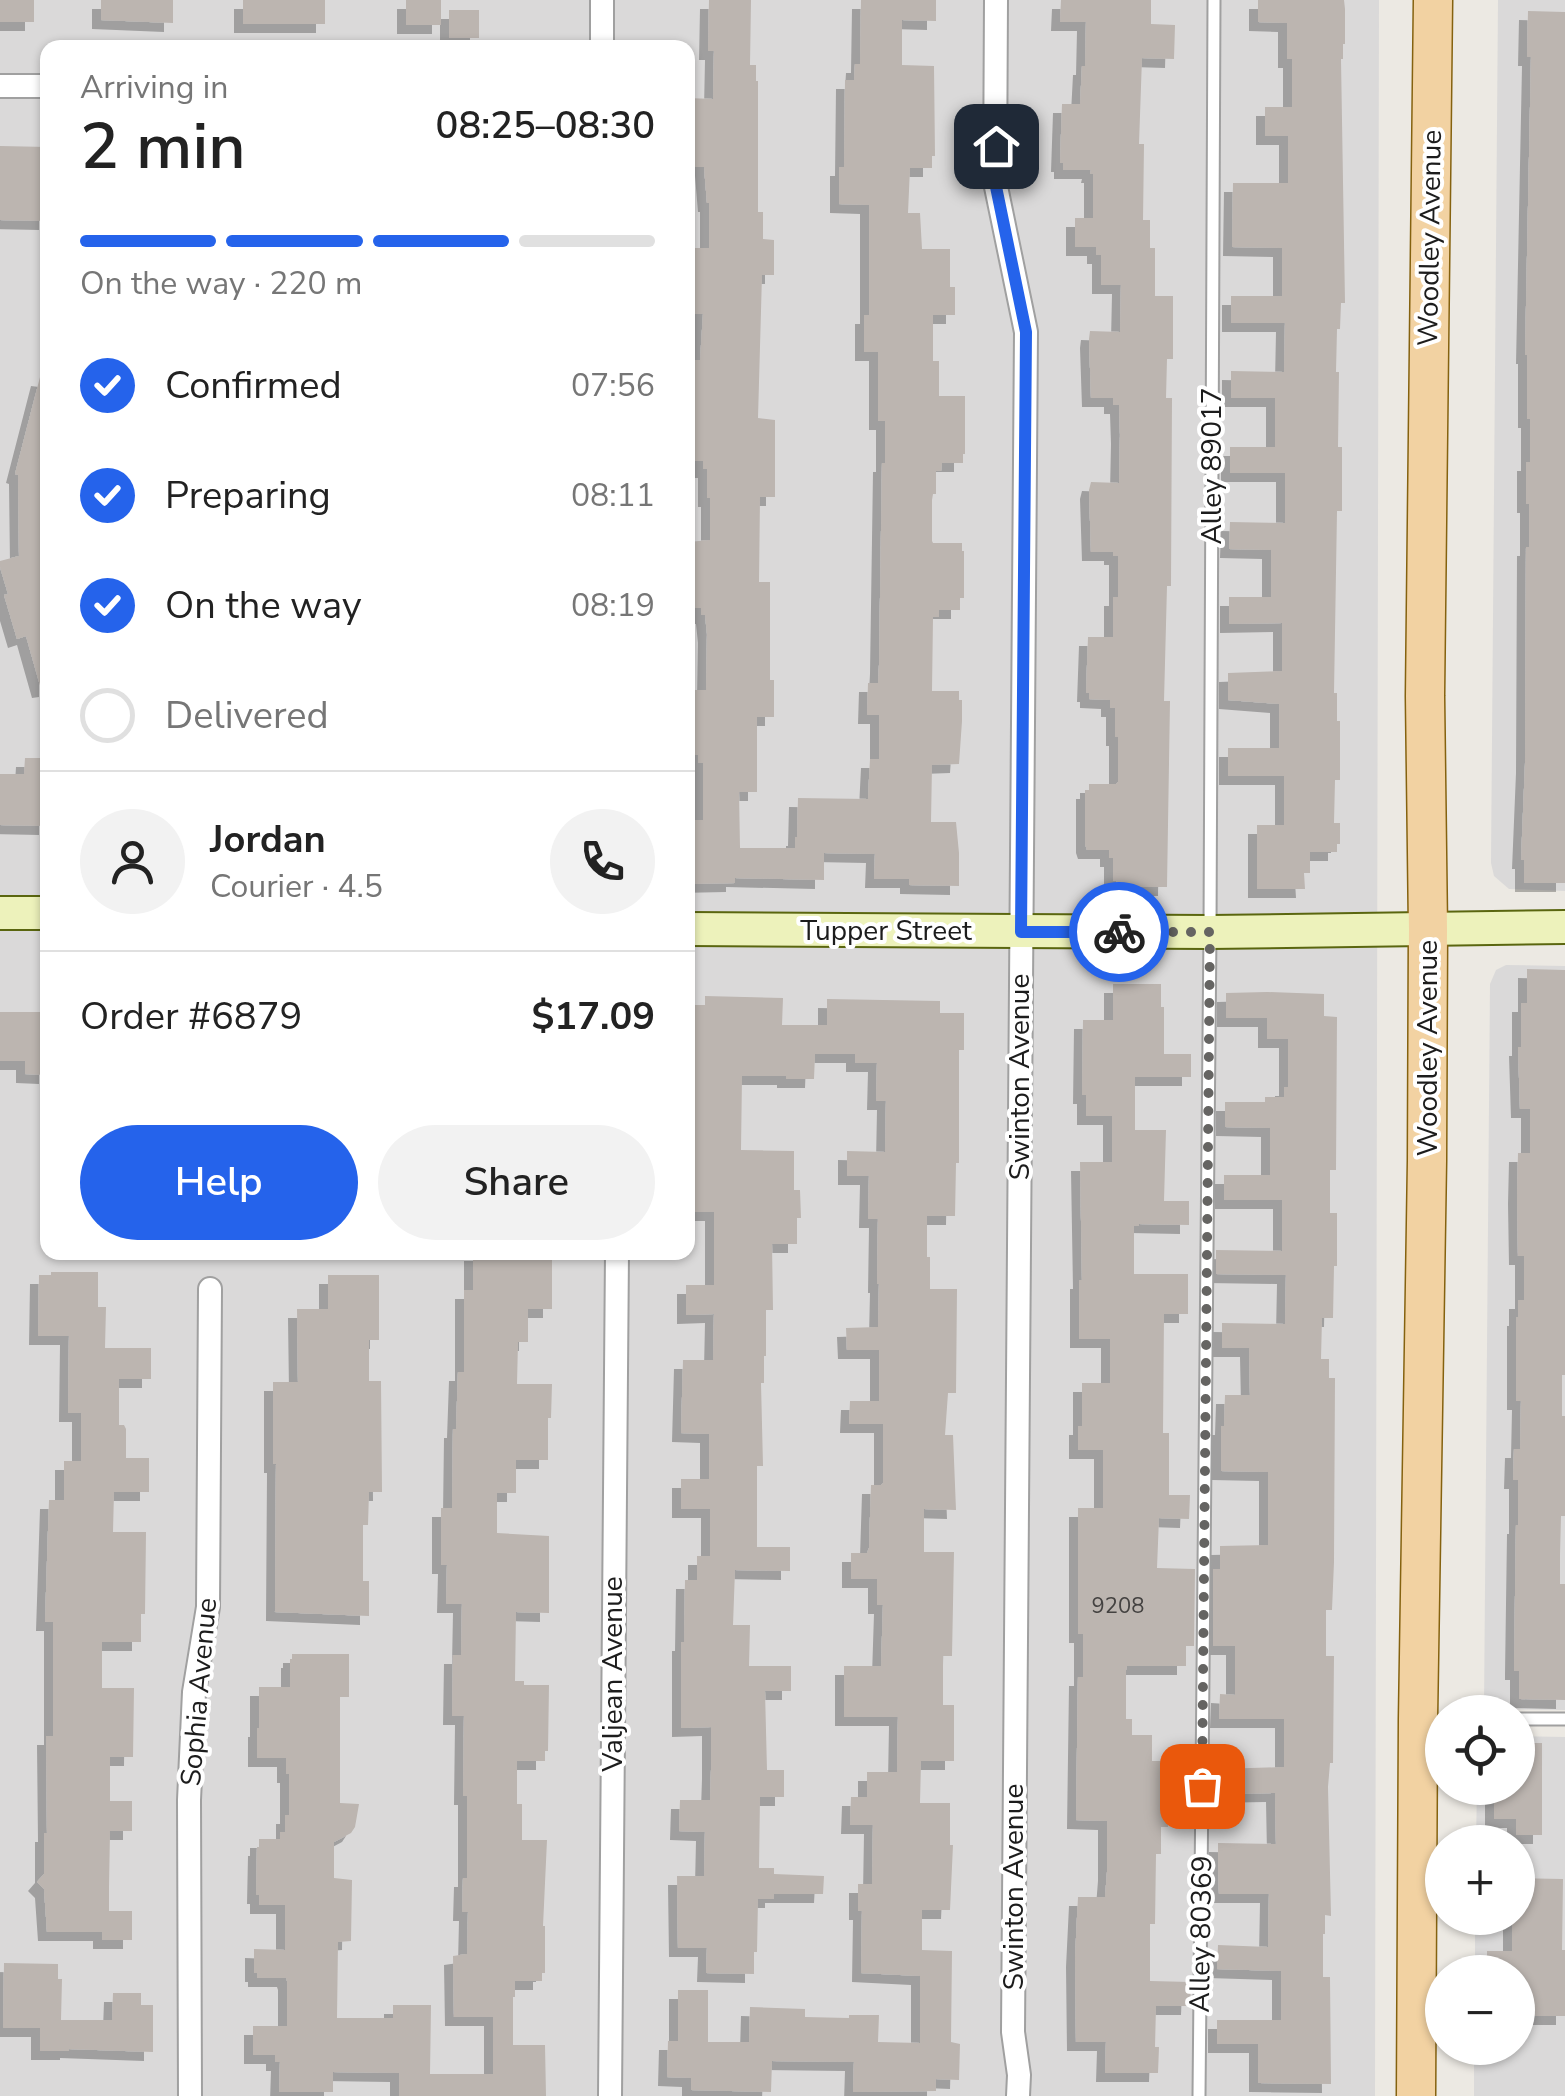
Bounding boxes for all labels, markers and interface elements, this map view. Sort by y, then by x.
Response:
text: Arriving in [80,66,228,109]
text: 08:25–08:30 [436,100,655,151]
text: 2 min [80,102,246,191]
pin [954,104,1039,189]
icon: home [969,119,1024,174]
street label: Woodley Avenue [1409,129,1451,347]
text: On the way · 220 m [80,262,362,305]
icon: check [80,358,135,413]
text: Confirmed [165,360,342,411]
text: 07:56 [571,364,655,407]
street label: Alley 89017 [1193,387,1231,545]
icon: check [80,468,135,523]
text: Preparing [165,470,331,521]
text: 08:11 [571,474,655,517]
icon: check [80,578,135,633]
text: On the way [165,580,361,631]
text: 08:19 [571,584,655,627]
text: Delivered [165,690,329,741]
button: person [80,809,185,914]
button: phone [550,809,655,914]
text: Jordan [210,814,326,865]
text: Courier · 4.5 [210,865,383,908]
courier [1069,882,1169,982]
icon: bike [1092,905,1147,960]
street label: Tupper Street [800,912,972,950]
street label: Woodley Avenue [1409,940,1447,1156]
street label: Swinton Avenue [1001,974,1039,1180]
text: Order #6879 [80,991,302,1042]
text: $17.09 [532,991,655,1042]
button: Help [80,1125,358,1240]
button: Share [378,1125,655,1240]
street label: Valjean Avenue [594,1576,632,1773]
house number: 9208 [1092,1591,1144,1621]
street label: Sophia Avenue [172,1596,226,1788]
map controls [1425,1695,1535,2065]
button: locate [1425,1695,1535,1805]
pin [1160,1744,1245,1829]
icon: bag [1175,1759,1230,1814]
street label: Swinton Avenue [995,1784,1033,1990]
button: + [1425,1825,1535,1935]
street label: Alley 80369 [1181,1855,1221,2013]
button: − [1425,1955,1535,2065]

